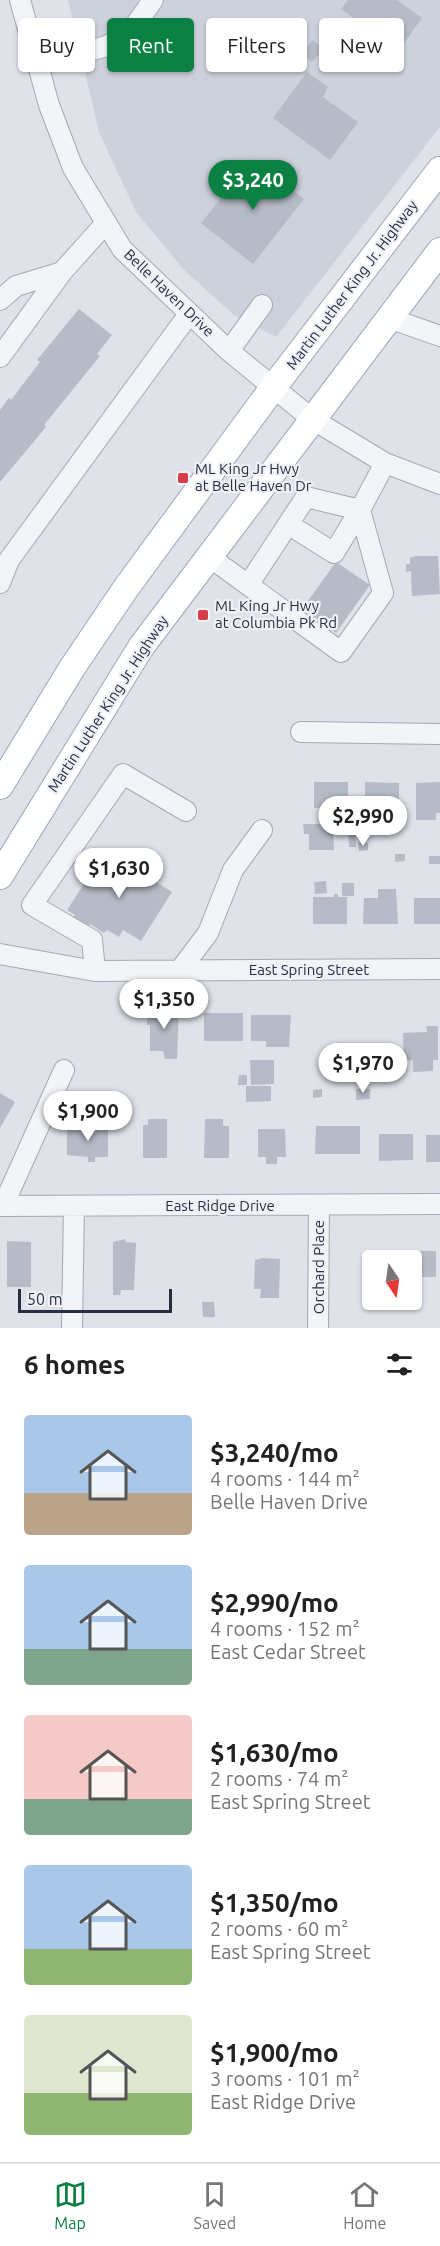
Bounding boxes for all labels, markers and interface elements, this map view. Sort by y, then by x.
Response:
chip: Buy [18,18,95,72]
chip: Rent [107,18,194,72]
chip: Filters [206,18,307,72]
chip: New [319,18,404,72]
pin: $3,240 [204,160,302,211]
text: $3,240 [222,168,284,191]
street label: Martin Luther King Jr. Highway [283,197,421,372]
street label: Belle Haven Drive [121,245,218,340]
place label: ML King Jr Hwy at Belle Haven Dr [195,460,312,494]
marker: ML King Jr Hwy at Belle Haven Dr [176,471,190,485]
place label: ML King Jr Hwy at Columbia Pk Rd [215,597,337,631]
marker: ML King Jr Hwy at Columbia Pk Rd [196,608,210,622]
street label: Martin Luther King Jr. Highway [44,612,171,795]
pin: $2,990 [314,796,412,847]
text: $2,990 [332,804,394,827]
pin: $1,630 [70,848,168,899]
text: $1,630 [88,856,150,879]
street label: East Spring Street [249,961,369,978]
pin: $1,350 [115,979,213,1030]
text: $1,350 [133,987,195,1010]
pin: $1,970 [314,1043,412,1094]
text: $1,970 [332,1051,394,1074]
pin: $1,900 [39,1091,137,1142]
text: $1,900 [57,1099,119,1122]
street label: East Ridge Drive [165,1197,275,1214]
street label: Orchard Place [310,1220,327,1314]
north arrow [362,1250,422,1310]
map controls [362,1250,422,1310]
scale bar [18,1286,172,1314]
text: 50 m [27,1290,63,1308]
icon: filters [383,1348,416,1381]
text: 6 homes [24,1350,125,1379]
text: $3,240/mo [210,1438,339,1467]
icon: home [72,1439,144,1511]
text: 4 rooms · 144 m² [210,1467,360,1490]
text: Belle Haven Drive [210,1490,368,1513]
text: $2,990/mo [210,1588,339,1617]
icon: home [72,1589,144,1661]
text: 4 rooms · 152 m² [210,1617,360,1640]
text: East Cedar Street [210,1640,366,1663]
text: $1,630/mo [210,1738,339,1767]
icon: home [72,1739,144,1811]
text: 2 rooms · 74 m² [210,1767,348,1790]
text: East Spring Street [210,1790,371,1813]
text: $1,350/mo [210,1888,339,1917]
icon: home [72,1889,144,1961]
text: 2 rooms · 60 m² [210,1917,348,1940]
text: East Spring Street [210,1940,371,1963]
text: $1,900/mo [210,2038,339,2067]
icon: home [72,2039,144,2111]
text: 3 rooms · 101 m² [210,2067,360,2090]
text: East Ridge Drive [210,2090,356,2113]
tab: Map [54,2178,87,2232]
tab: Saved [194,2178,236,2232]
tab: Home [343,2178,386,2232]

